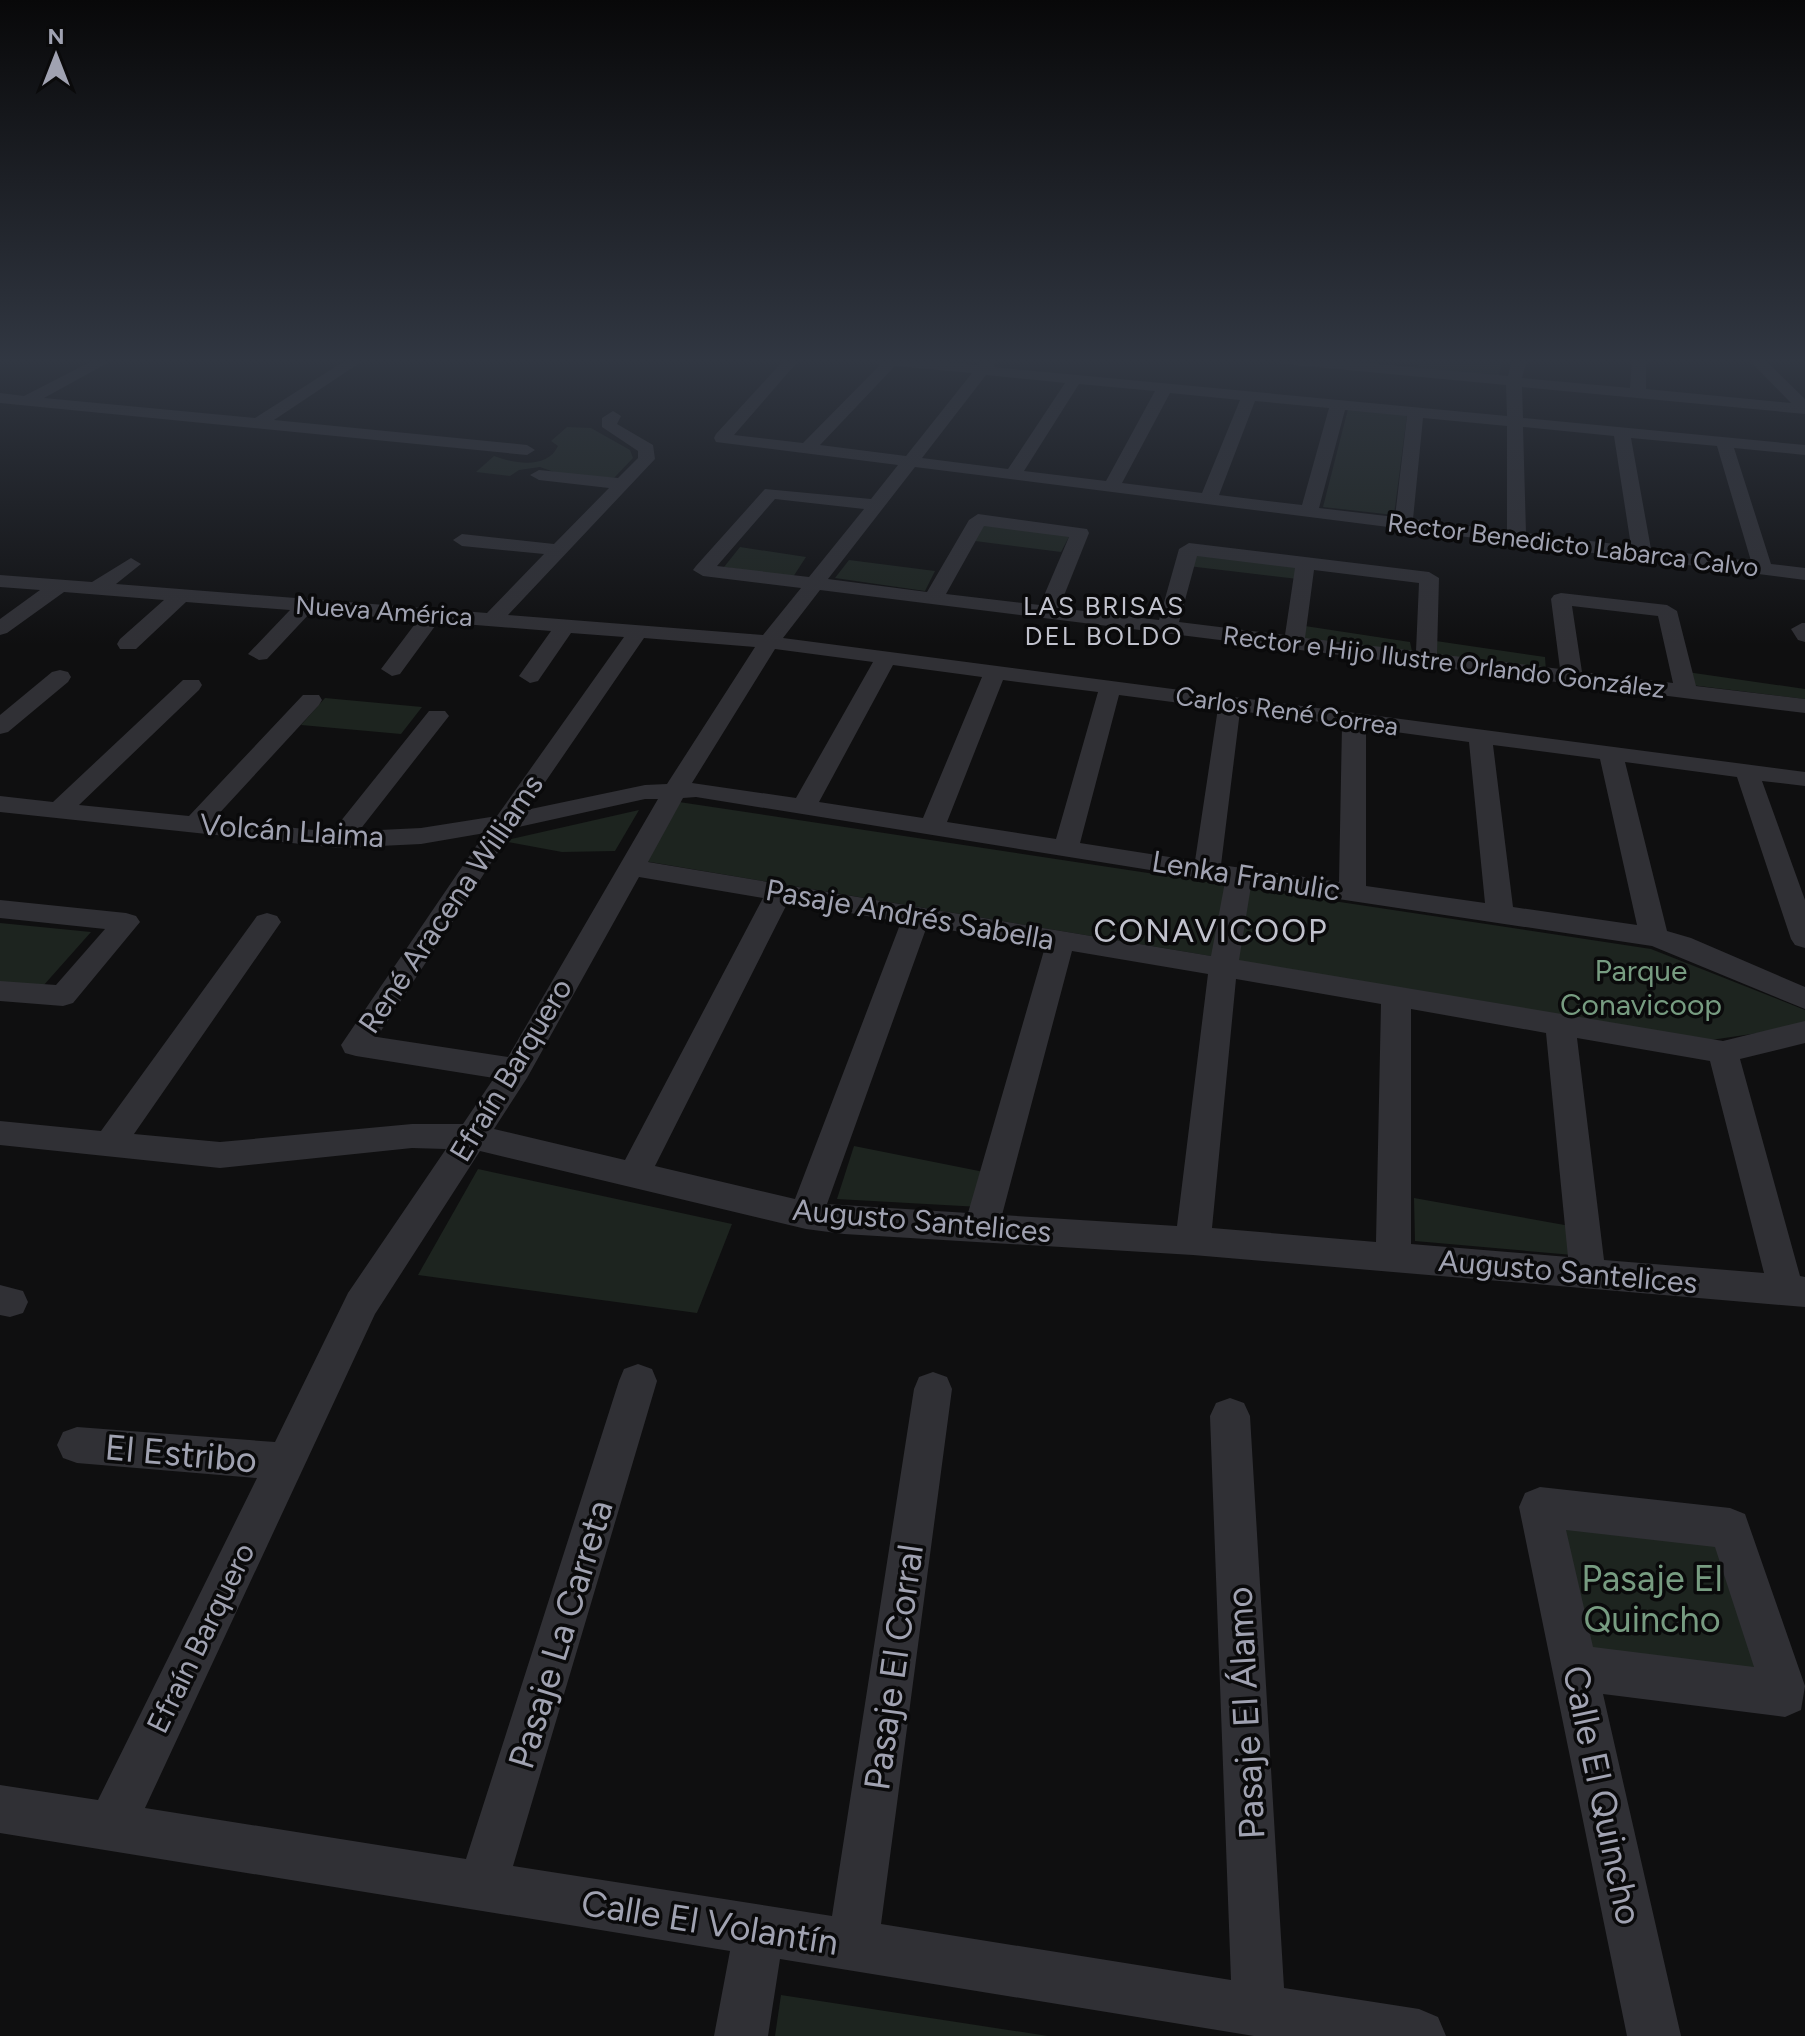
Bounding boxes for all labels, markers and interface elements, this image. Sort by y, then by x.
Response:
north arrow [16,16,96,96]
text: N [47,23,65,50]
street label: Rector Benedicto Labarca Calvo [1386,506,1760,584]
street label: Nueva América [294,589,474,633]
district label: LAS BRISAS DEL BOLDO [1023,590,1185,652]
street label: Rector e Hijo Ilustre Orlando González [1221,619,1667,705]
street label: Carlos René Correa [1174,680,1400,742]
street label: René Aracena Williams [350,767,551,1040]
street label: Volcán Llaima [199,806,385,855]
street label: Lenka Franulic [1149,842,1343,909]
street label: Pasaje Andrés Sabella [763,871,1057,958]
district label: CONAVICOOP [1093,912,1329,950]
park label: Parque Conavicoop [1560,952,1722,1023]
street label: Efraín Barquero [441,971,580,1168]
street label: Augusto Santelices [791,1191,1053,1250]
street label: Augusto Santelices [1437,1242,1699,1301]
street label: El Estribo [103,1425,259,1482]
street label: Pasaje La Carreta [499,1495,622,1774]
street label: Efraín Barquero [139,1537,263,1739]
street label: Pasaje El Corral [855,1541,932,1793]
park label: Pasaje El Quincho [1581,1557,1723,1641]
street label: Pasaje El Álamo [1217,1586,1274,1840]
street label: Calle El Quincho [1554,1662,1651,1929]
street label: Calle El Volantín [578,1881,842,1964]

